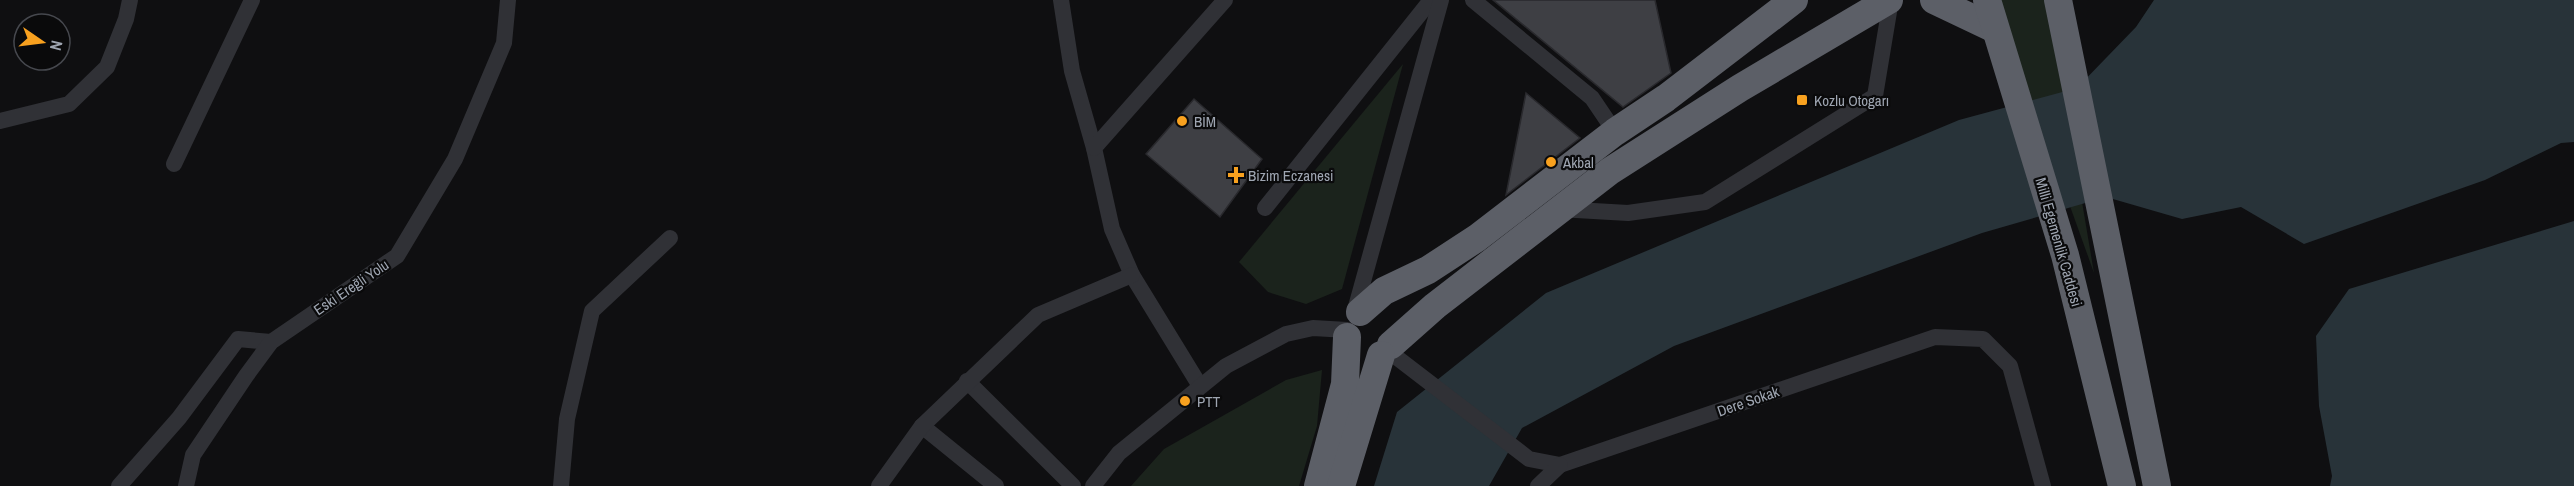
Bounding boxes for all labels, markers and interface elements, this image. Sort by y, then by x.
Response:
north arrow [12,12,72,72]
text: N [45,38,68,53]
place label: Kozlu Otogarı [1814,90,1889,111]
marker: Kozlu Otogarı [1795,93,1809,107]
place label: BİM [1194,111,1216,132]
marker: BİM [1175,114,1189,128]
place label: Akbal [1562,152,1594,173]
marker: Akbal [1544,155,1558,169]
place label: Bizim Eczanesi [1248,165,1333,186]
marker: Bizim Eczanesi [1229,168,1243,182]
street label: Milli Egemenlik Caddesi [2031,175,2087,309]
street label: Eski Ereğli Yolu [309,254,393,320]
street label: Dere Sokak [1714,380,1783,421]
place label: PTT [1197,391,1221,412]
marker: PTT [1178,394,1192,408]

